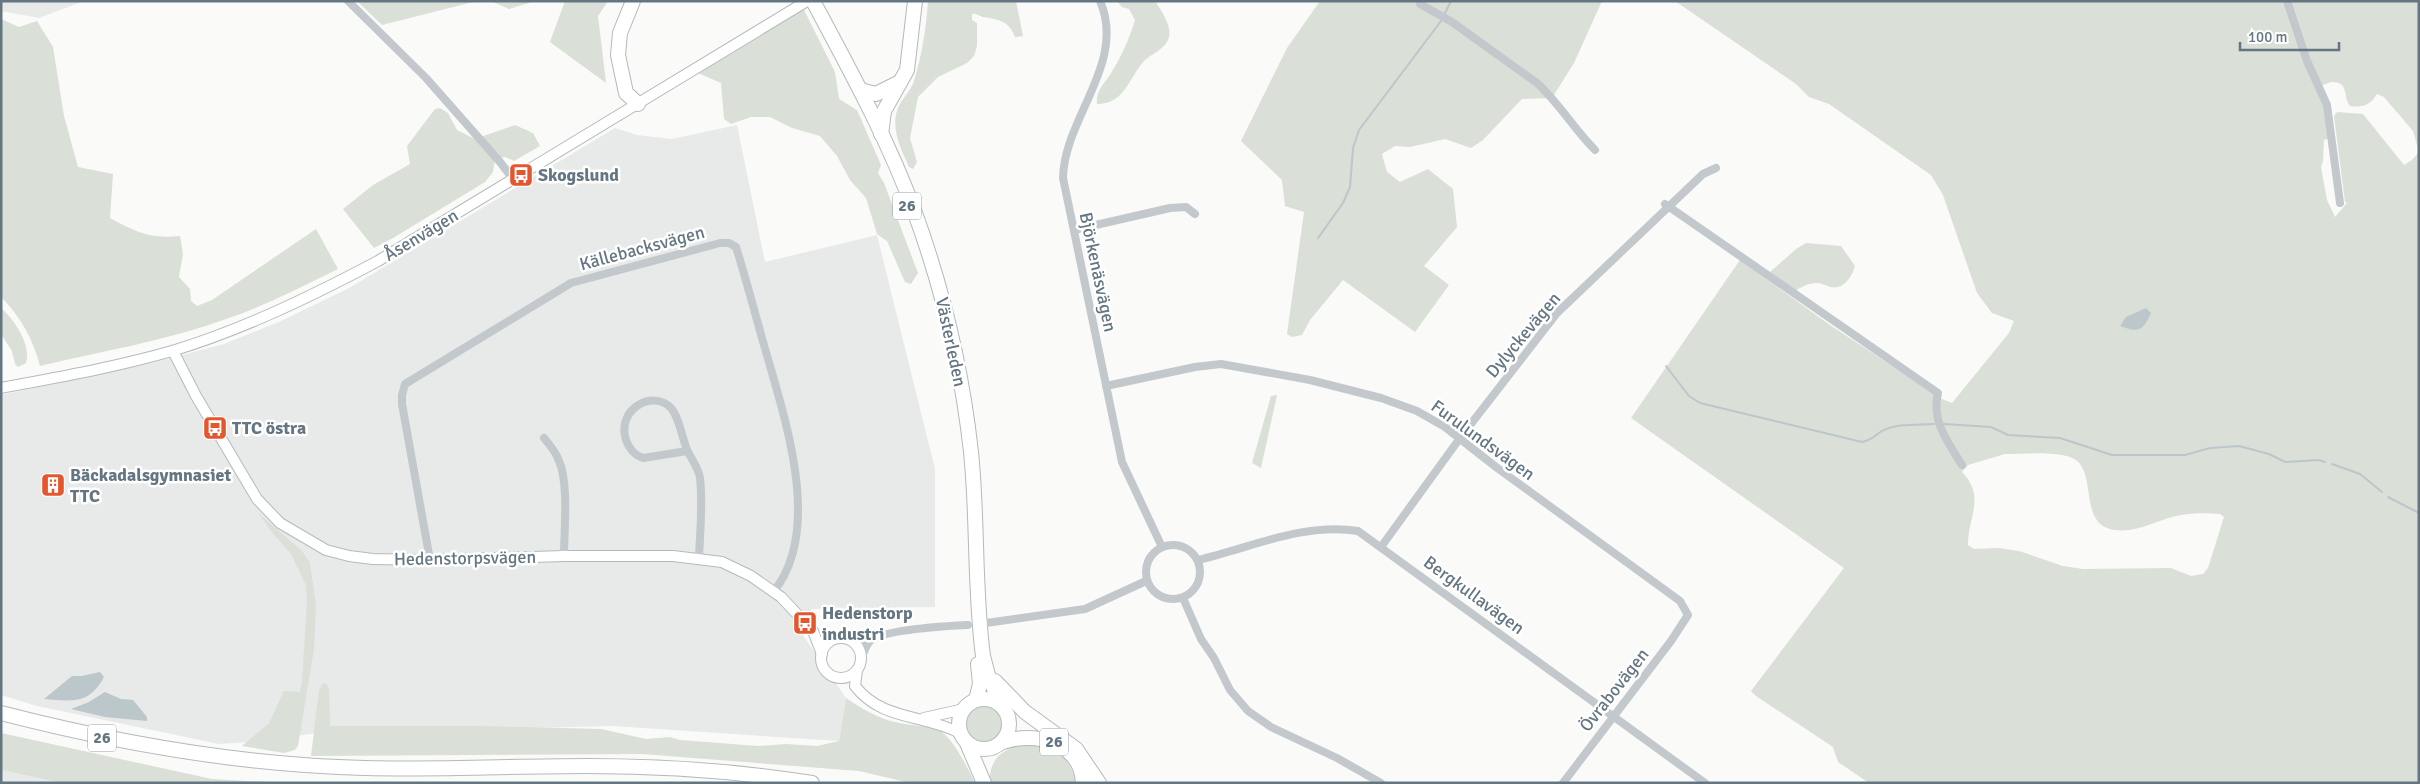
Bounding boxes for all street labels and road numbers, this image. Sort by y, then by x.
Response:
road number: 26 [893,192,921,220]
street label: Åsenvägen [380,204,462,266]
street label: Björkenäsvägen [1075,210,1121,334]
street label: Källebacksvägen [577,221,707,275]
street label: Dylyckevägen [1481,288,1565,382]
street label: Västerleden [931,295,971,389]
street label: Furulundsvägen [1427,395,1539,485]
street label: Hedenstorpsvägen [394,546,536,570]
street label: Bergkullavägen [1419,551,1529,639]
street label: Övrabovägen [1575,644,1653,736]
road number: 26 [88,724,116,751]
road number: 26 [1040,729,1068,756]

